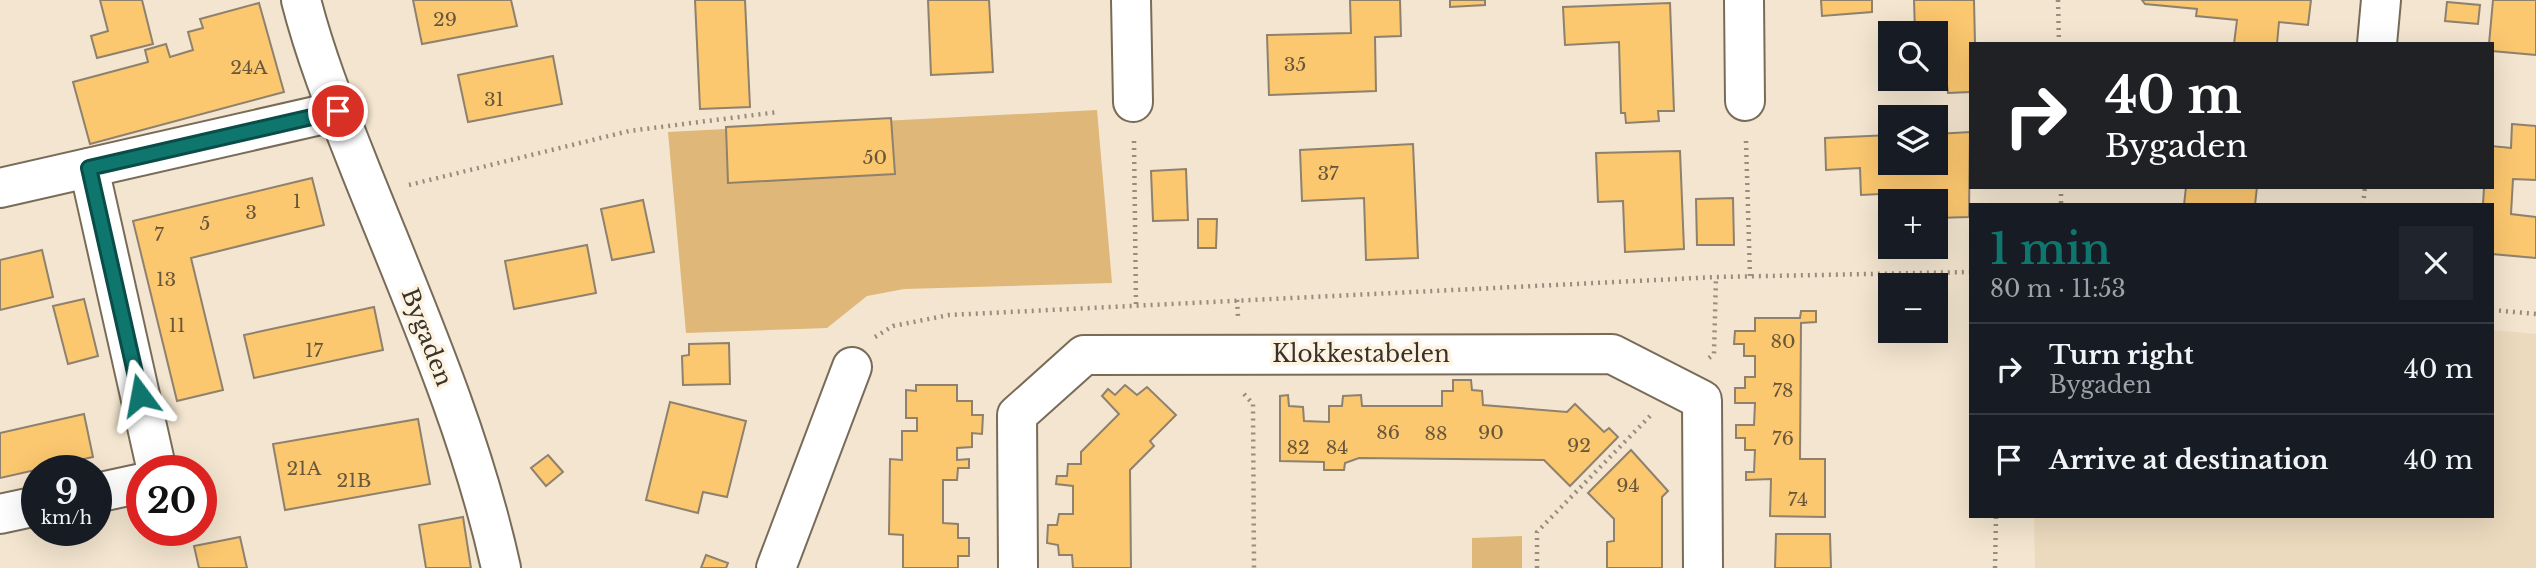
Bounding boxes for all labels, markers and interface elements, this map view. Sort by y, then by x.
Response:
house number: 29 [433,8,457,31]
map controls [1878,21,1948,343]
button: search [1878,21,1948,91]
house number: 35 [1284,53,1306,76]
house number: 24A [230,56,268,79]
text: 40 m [2105,65,2242,126]
icon: right [1990,70,2081,161]
pin [308,81,368,141]
house number: 31 [484,88,504,111]
icon: arrive [319,92,357,130]
button: layers [1878,105,1948,175]
text: Bygaden [2105,126,2248,166]
house number: 50 [863,146,887,169]
house number: 37 [1317,162,1339,185]
button: + [1878,189,1948,259]
house number: 1 [293,190,301,213]
house number: 3 [245,201,257,224]
house number: 5 [200,212,210,235]
house number: 7 [154,223,164,246]
text: 1 min [1990,223,2111,275]
button: close [2399,226,2473,300]
house number: 13 [156,268,176,291]
button: − [1878,273,1948,343]
text: 80 m · 11:53 [1990,275,2126,303]
street label: Bygaden [396,284,459,390]
house number: 11 [169,314,185,337]
house number: 80 [1770,330,1796,353]
house number: 17 [305,339,323,362]
text: Turn right [2049,339,2194,371]
street label: Klokkestabelen [1272,340,1450,368]
icon: right [1990,350,2028,388]
text: 40 m [2404,353,2473,385]
position arrow [103,358,177,432]
text: Bygaden [2049,371,2152,399]
house number: 78 [1772,379,1794,402]
house number: 86 [1376,421,1400,444]
house number: 90 [1478,421,1504,444]
house number: 88 [1424,422,1448,445]
house number: 76 [1772,427,1794,450]
house number: 92 [1567,434,1591,457]
house number: 82 [1286,436,1310,459]
house number: 84 [1326,436,1348,459]
icon: arrive [1990,441,2028,479]
text: Arrive at destination [2049,444,2329,476]
text: 40 m [2404,444,2473,476]
speed limit sign: 20 [126,455,217,546]
house number: 21A [287,457,322,480]
house number: 21B [337,469,371,492]
text: 9 [55,470,78,513]
house number: 94 [1616,474,1640,497]
house number: 74 [1788,488,1808,511]
text: km/h [41,507,92,529]

